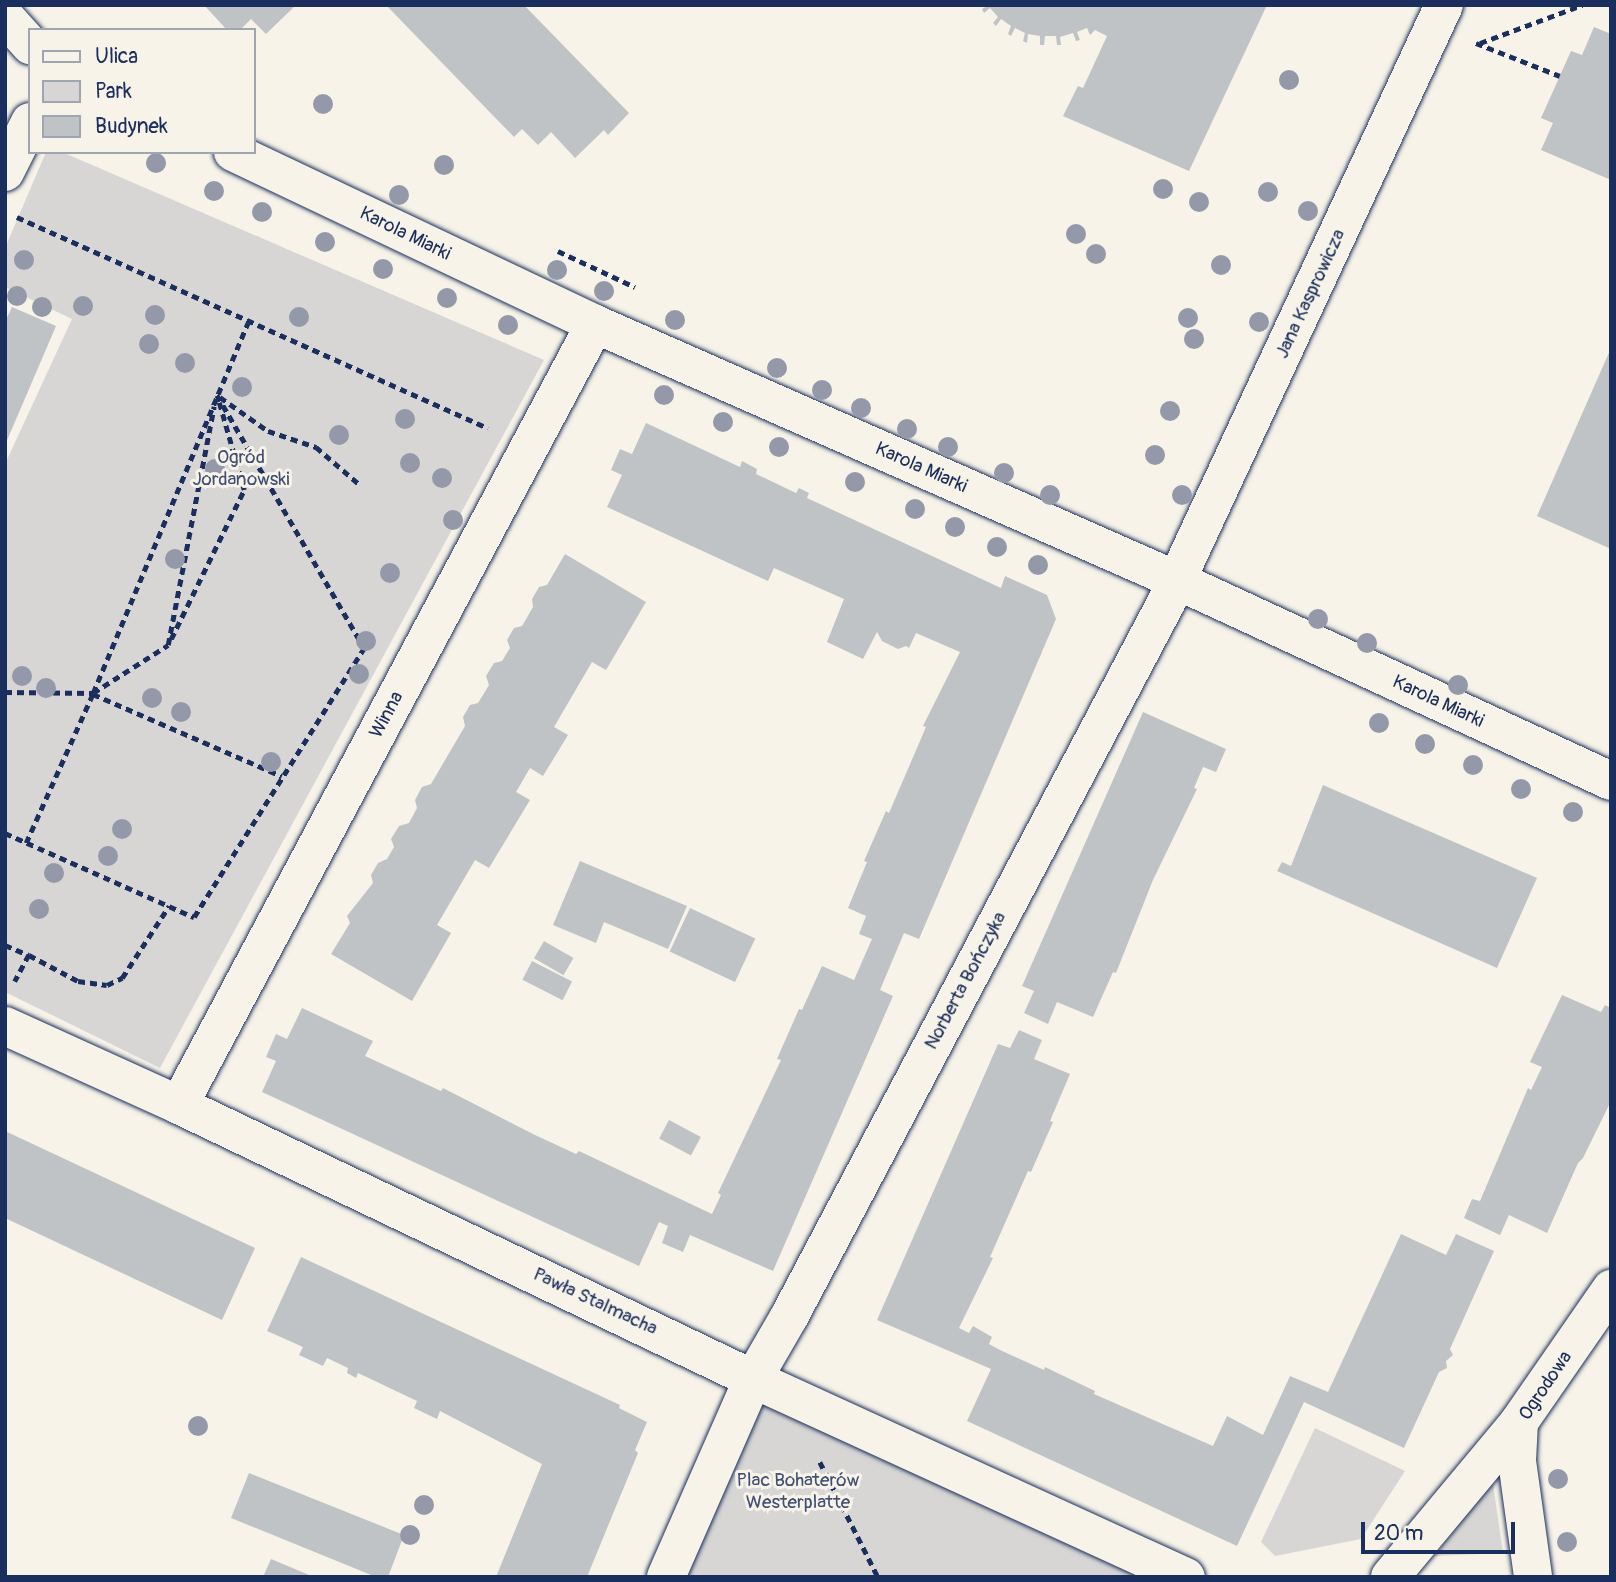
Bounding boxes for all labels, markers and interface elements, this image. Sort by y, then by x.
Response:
legend [28,28,256,154]
text: Ulica [95,43,138,70]
text: Park [95,78,132,105]
text: Budynek [95,113,168,140]
street label: Karola Miarki [356,202,454,266]
street label: Jana Kasprowicza [1271,226,1351,362]
street label: Karola Miarki [871,438,971,498]
park label: Ogród Jordanowski [192,447,290,491]
street label: Karola Miarki [1389,671,1487,733]
street label: Winna [365,688,409,742]
street label: Norberta Bończyka [920,908,1012,1054]
street label: Pawła Stalmacha [529,1263,661,1341]
street label: Ogrodowa [1515,1347,1577,1425]
park label: Plac Bohaterów Westerplatte [737,1470,859,1514]
scale bar [1364,1508,1518,1552]
text: 20 m [1374,1520,1423,1547]

